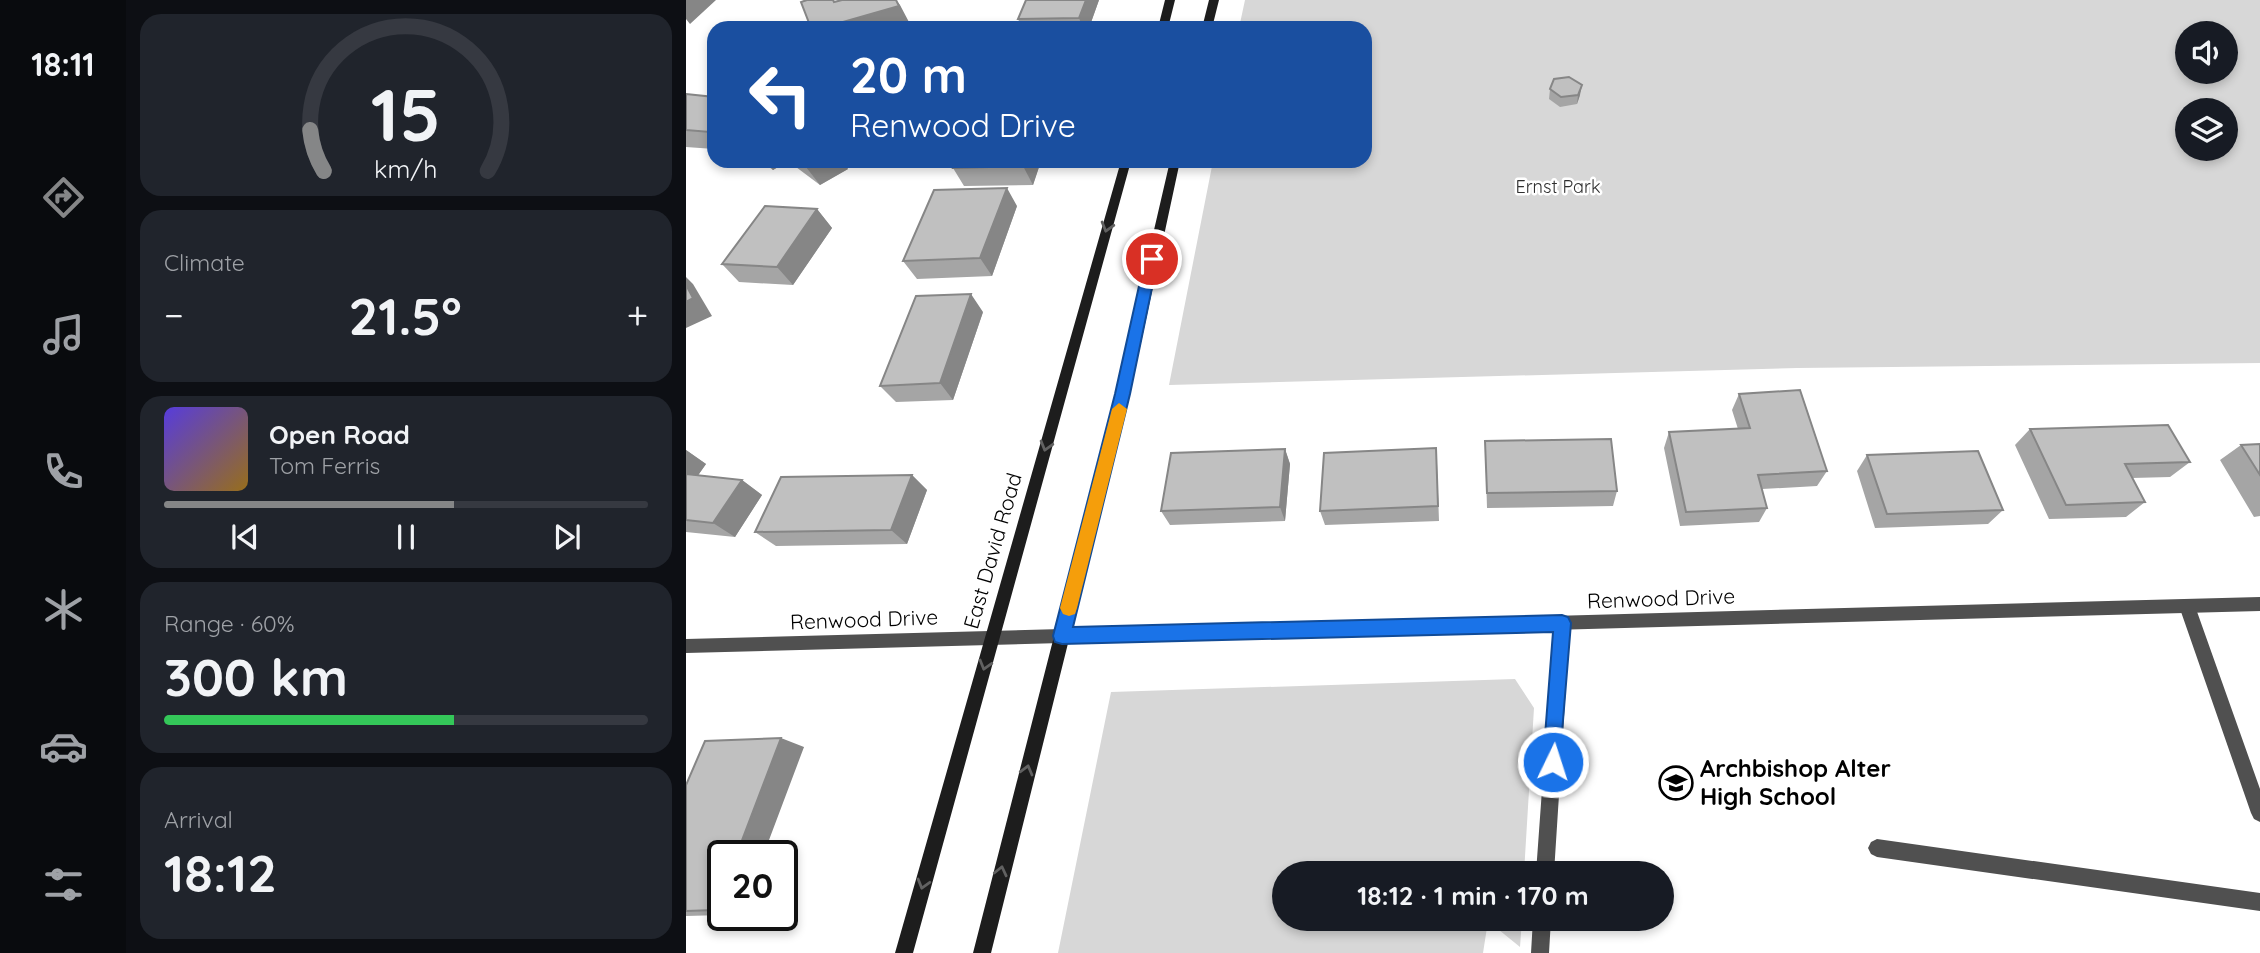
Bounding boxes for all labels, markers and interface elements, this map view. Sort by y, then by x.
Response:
map controls [2175,21,2238,161]
button: sound [2175,21,2238,84]
text: 18:11 [31,44,95,84]
text: 20 m [850,44,967,105]
icon: left [735,49,826,140]
text: 15 [371,68,441,159]
button: layers [2175,98,2238,161]
text: Renwood Drive [850,105,1076,145]
text: km/h [374,153,438,184]
icon: directions [39,173,88,222]
park label: Ernst Park [1515,175,1601,198]
one-way arrow [1101,220,1116,232]
pin [1122,229,1182,289]
icon: arrive [1133,240,1171,278]
text: Climate [164,248,245,277]
text: 21.5° [349,283,462,348]
text: − [164,291,184,339]
text: + [627,291,648,339]
icon: music [39,310,88,359]
text: Open Road [269,418,410,451]
one-way arrow [1040,440,1054,452]
icon: phone [39,447,88,496]
text: Tom Ferris [269,451,380,480]
street label: East David Road [957,470,1027,632]
icon: previous [226,518,264,556]
icon: pause [387,518,425,556]
icon: next [548,518,586,556]
street label: Renwood Drive [1586,582,1735,614]
icon: climate [39,585,88,634]
street label: Renwood Drive [789,603,938,635]
text: Range · 60% [164,609,295,638]
text: 300 km [164,644,348,709]
one-way arrow [978,659,993,671]
icon: car [39,722,88,771]
position arrow [1516,725,1590,799]
place label: Archbishop Alter High School [1700,753,1891,811]
school or university icon: Archbishop Alter High School [1657,764,1695,802]
one-way arrow [1019,765,1033,777]
text: Arrival [164,805,233,834]
text: 18:12 [164,840,277,905]
speed limit sign: 20 [707,840,798,931]
icon: filters [39,860,88,909]
one-way arrow [993,865,1008,877]
one-way arrow [917,878,932,890]
text: 18:12 · 1 min · 170 m [1357,879,1589,912]

